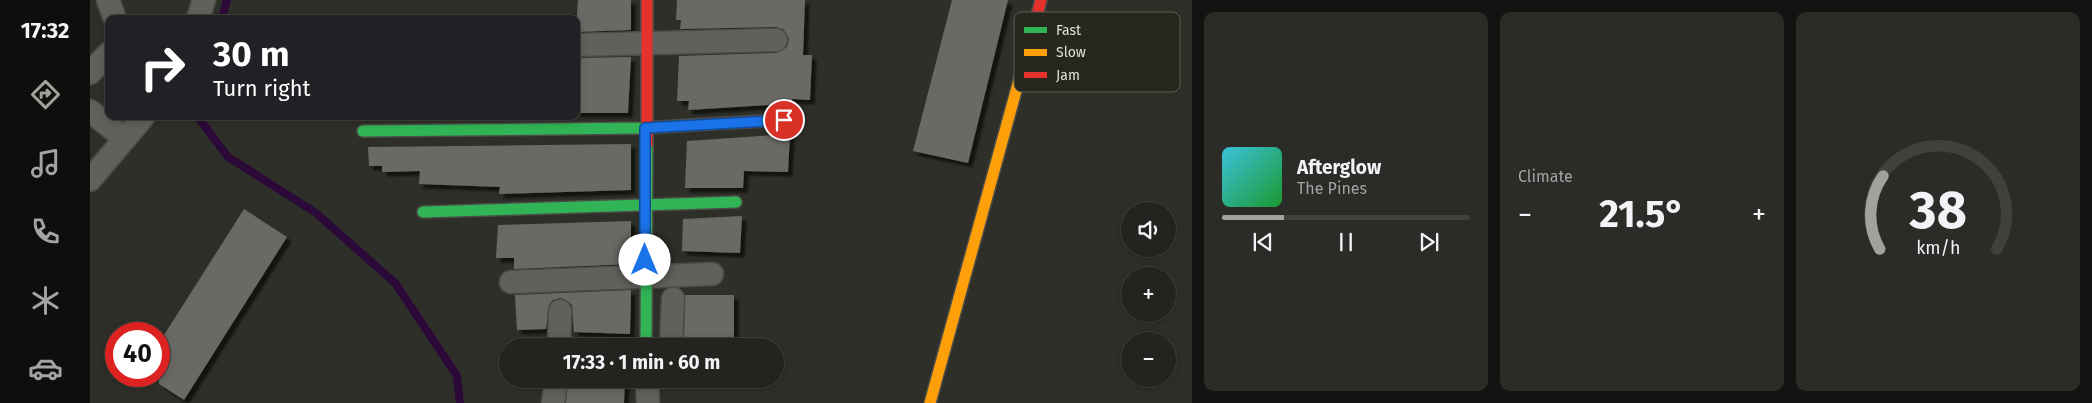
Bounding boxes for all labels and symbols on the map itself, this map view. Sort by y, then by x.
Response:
legend [1014,12,1180,92]
text: Fast [1056,22,1082,39]
text: Slow [1056,44,1086,61]
text: Jam [1056,67,1080,84]
pin [763,99,805,141]
position arrow [618,233,670,285]
speed limit sign: 40 [105,322,170,387]

